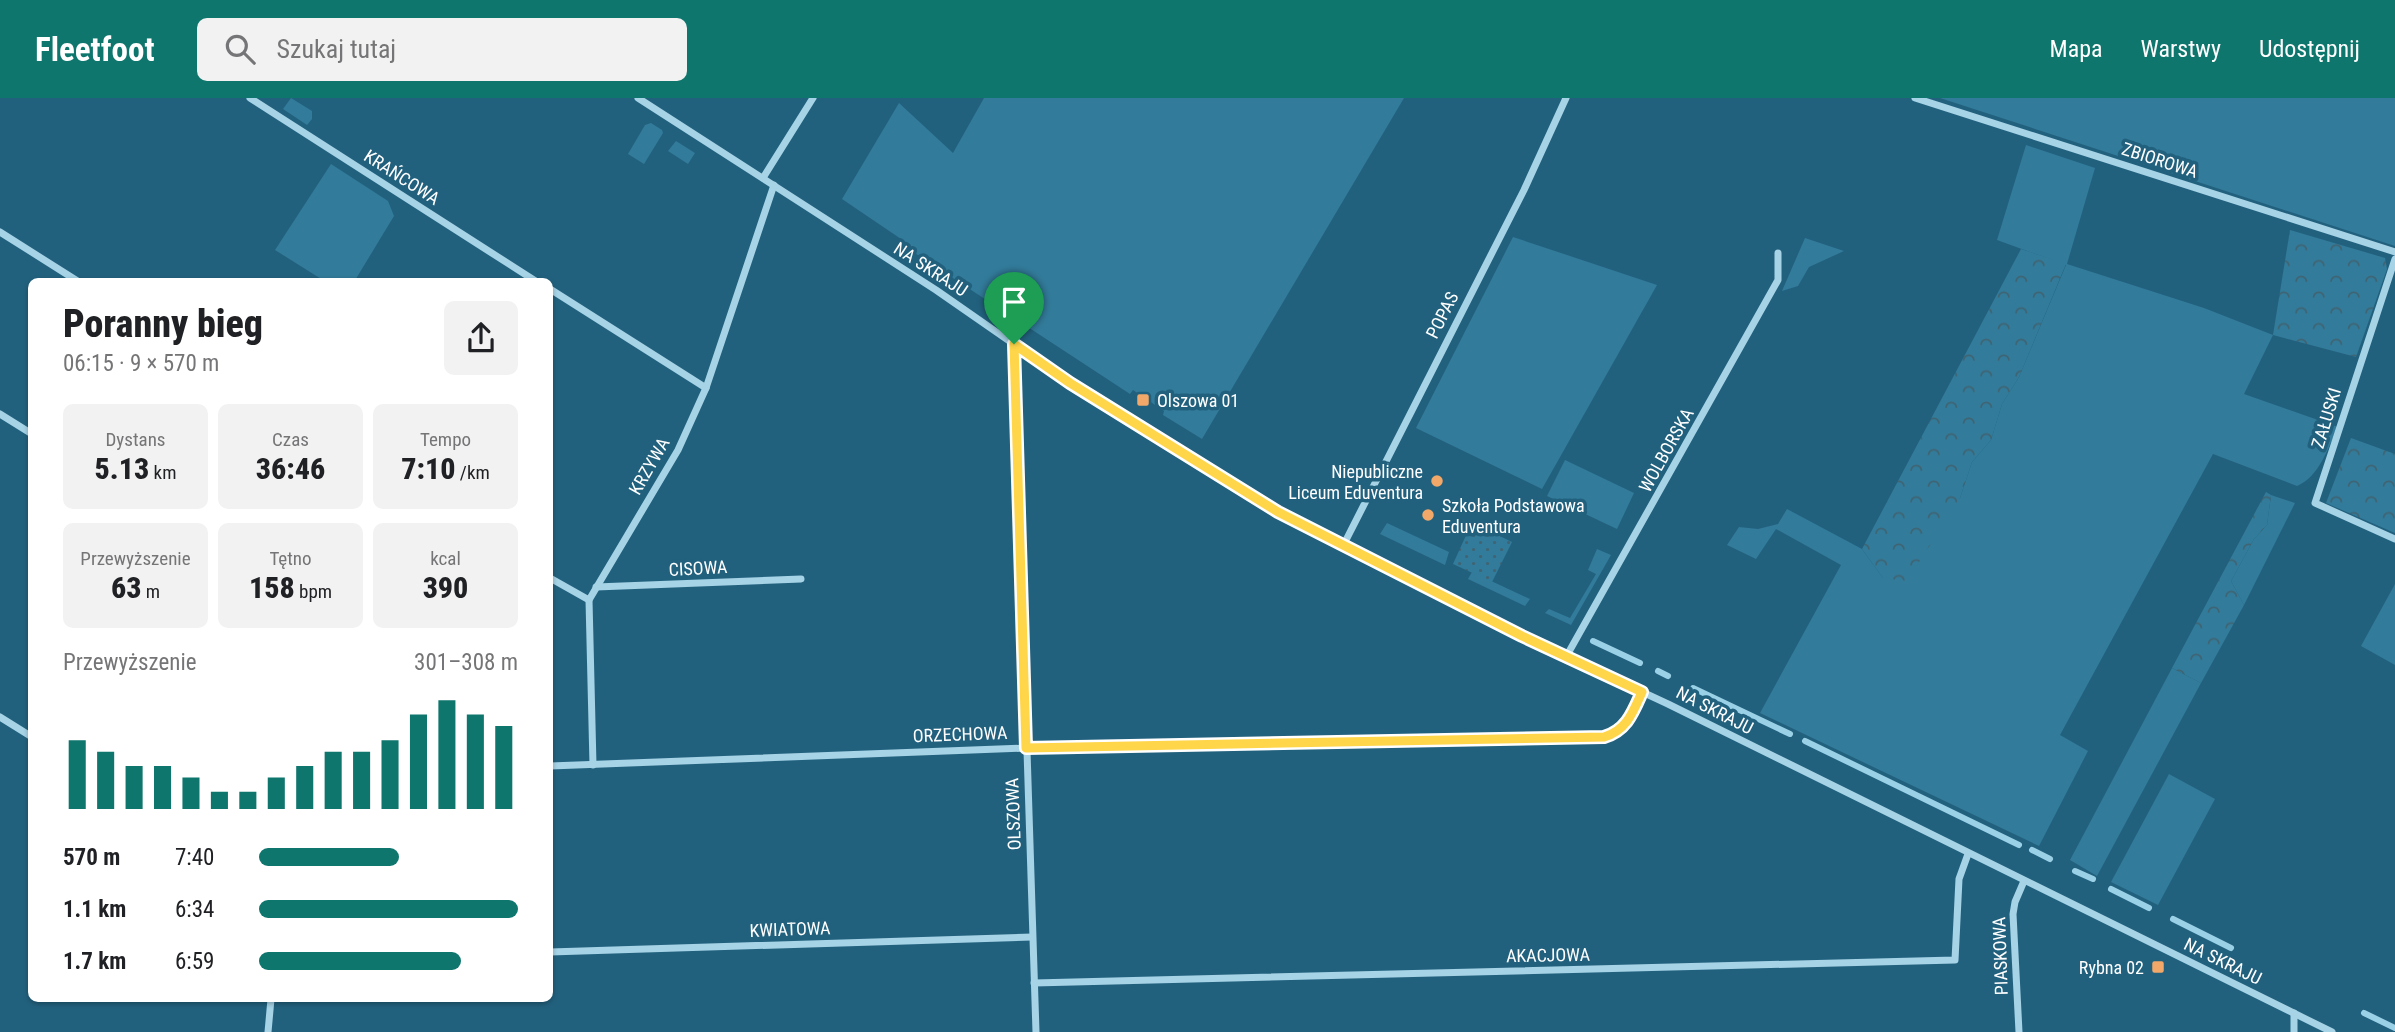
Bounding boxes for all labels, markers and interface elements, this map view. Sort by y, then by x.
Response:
search box [197,18,687,81]
text: Fleetfoot [35,30,155,69]
icon: search [221,30,259,68]
text: Szukaj tutaj [277,34,396,64]
text: Mapa [2050,35,2103,63]
text: Warstwy [2141,35,2221,63]
text: Udostępnij [2259,35,2360,63]
street label: ZBIOROWA [2119,138,2201,182]
street label: KRAŃCOWA [360,145,444,209]
street label: NA SKRAJU [890,237,972,301]
pin [984,272,1044,344]
icon: arrive [995,283,1033,321]
street label: POPAS [1421,288,1463,342]
button: share [444,301,518,375]
text: Poranny bieg [63,302,263,346]
text: 06:15 · 9 × 570 m [63,350,219,377]
street label: ZAŁUSKI [2307,385,2345,451]
place label: Olszowa 01 [1157,390,1239,411]
marker: Olszowa 01 [1135,392,1151,408]
street label: WOLBORSKA [1634,404,1698,496]
text: Dystans [105,428,166,451]
text: Czas [272,428,309,451]
text: Tempo [420,428,471,451]
street label: KRZYWA [624,433,674,498]
text: 5.13 [95,451,149,486]
text: 36:46 [256,451,325,486]
text: 7:10 [401,451,455,486]
text: km [149,461,176,484]
text: /km [455,461,490,484]
place label: Niepubliczne Liceum Eduventura [1288,461,1423,503]
marker: Niepubliczne Liceum Eduventura [1429,473,1445,489]
place label: Szkoła Podstawowa Eduventura [1442,495,1585,537]
marker: Szkoła Podstawowa Eduventura [1420,507,1436,523]
text: Przewyższenie [80,547,191,570]
text: Tętno [269,547,312,570]
text: kcal [430,547,461,570]
street label: CISOWA [668,556,728,580]
text: 63 [111,570,141,605]
text: 158 [249,570,295,605]
text: 390 [423,570,468,605]
text: m [141,580,160,603]
text: bpm [295,580,332,603]
text: Przewyższenie [63,649,196,676]
text: 301–308 m [414,649,518,676]
street label: NA SKRAJU [1673,682,1757,738]
street label: ORZECHOWA [912,722,1008,746]
street label: OLSZOWA [1001,777,1025,851]
text: 570 m [63,844,120,871]
text: 7:40 [175,844,214,871]
text: 1.1 km [63,896,126,923]
text: 6:34 [175,896,214,923]
street label: PIASKOWA [1988,916,2012,996]
street label: KWIATOWA [749,917,832,941]
street label: NA SKRAJU [2181,933,2265,989]
street label: AKACJOWA [1506,944,1591,966]
text: 1.7 km [63,948,126,975]
text: 6:59 [175,948,214,975]
place label: Rybna 02 [2079,957,2144,978]
marker: Rybna 02 [2150,959,2166,975]

